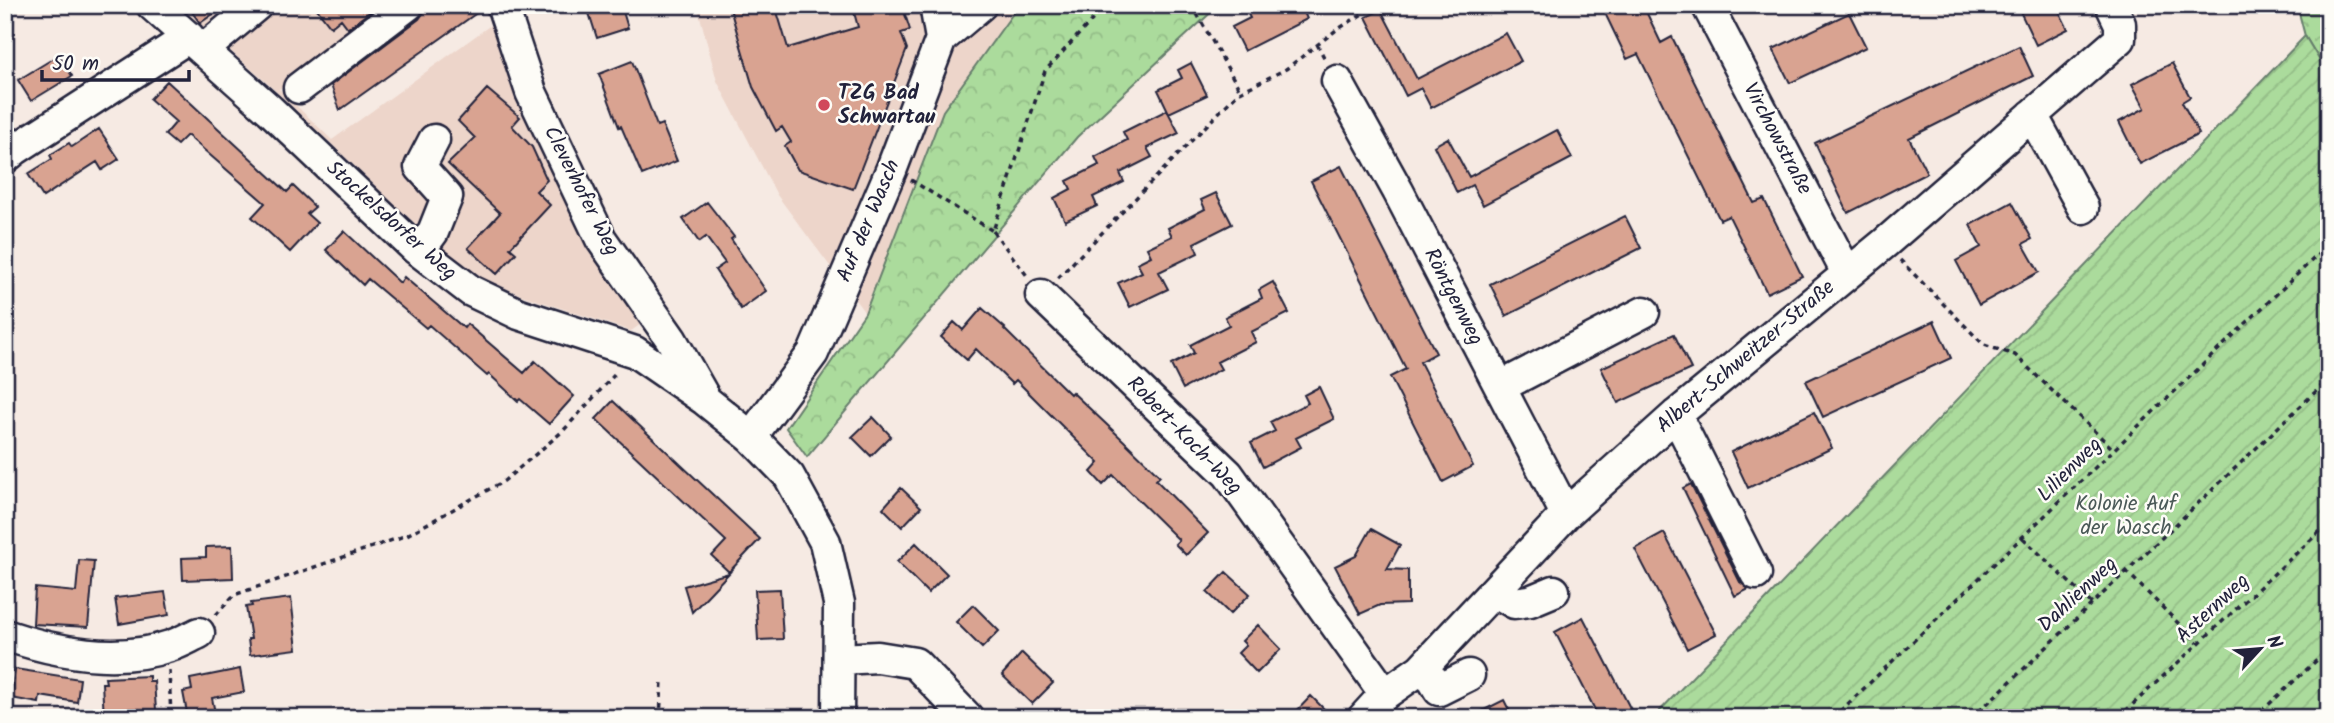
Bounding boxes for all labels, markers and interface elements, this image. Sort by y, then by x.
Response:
scale bar [42,38,189,82]
text: 50 m [52,48,99,81]
place label: TZG Bad Schwartau [838,77,936,134]
street label: Virchowstraße [1734,77,1821,202]
marker: TZG Bad Schwartau [816,97,832,113]
street label: Cleverhofer Weg [534,120,628,262]
street label: Stockelsdorfer Weg [318,153,464,289]
street label: Auf der Wasch [828,155,910,287]
street label: Röntgenweg [1414,243,1492,351]
street label: Albert-Schweitzer-Straße [1649,272,1843,442]
street label: Robert-Koch-Weg [1118,369,1250,503]
street label: Lilienweg [2030,430,2110,510]
park label: Kolonie Auf der Wasch [2075,488,2179,545]
street label: Dahlienweg [2031,549,2125,641]
street label: Asternweg [2168,566,2258,652]
north arrow [2226,614,2296,684]
text: N [2257,630,2290,654]

